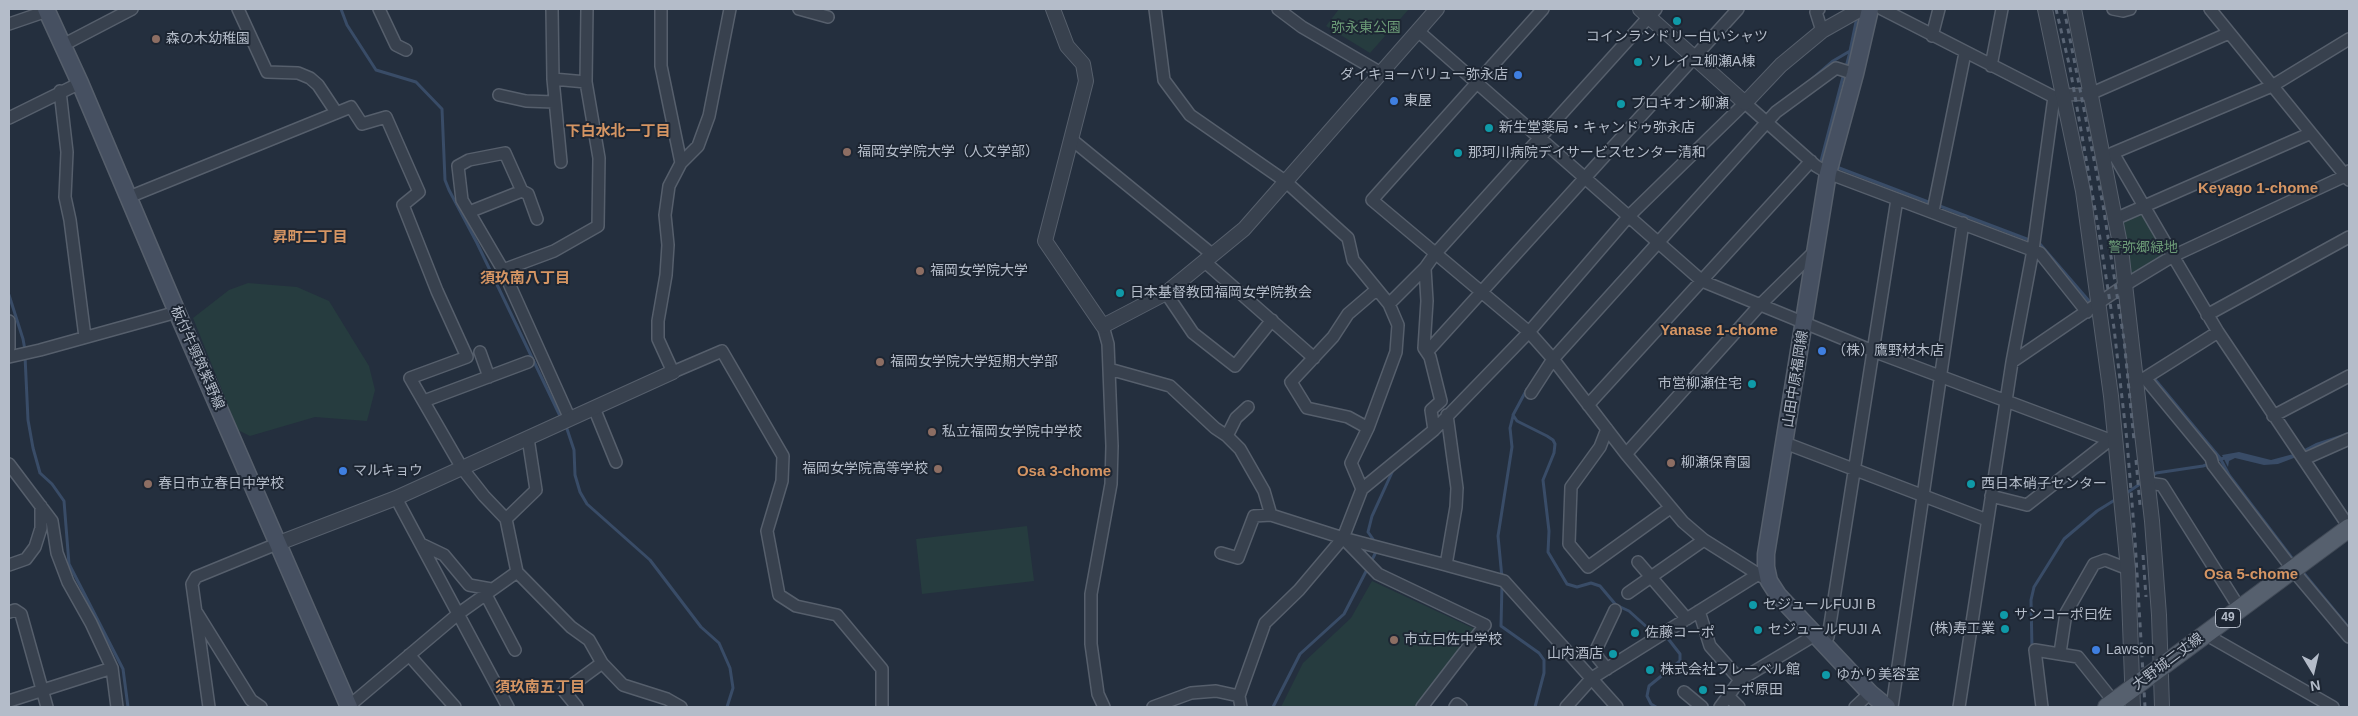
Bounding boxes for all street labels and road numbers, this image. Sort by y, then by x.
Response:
street label: 板付牛頸筑紫野線 [167,303,227,413]
street label: 山田中原福岡線 [1780,329,1812,429]
road number: 49 [2216,608,2240,628]
street label: 大野城二丈線 [2129,630,2207,694]

